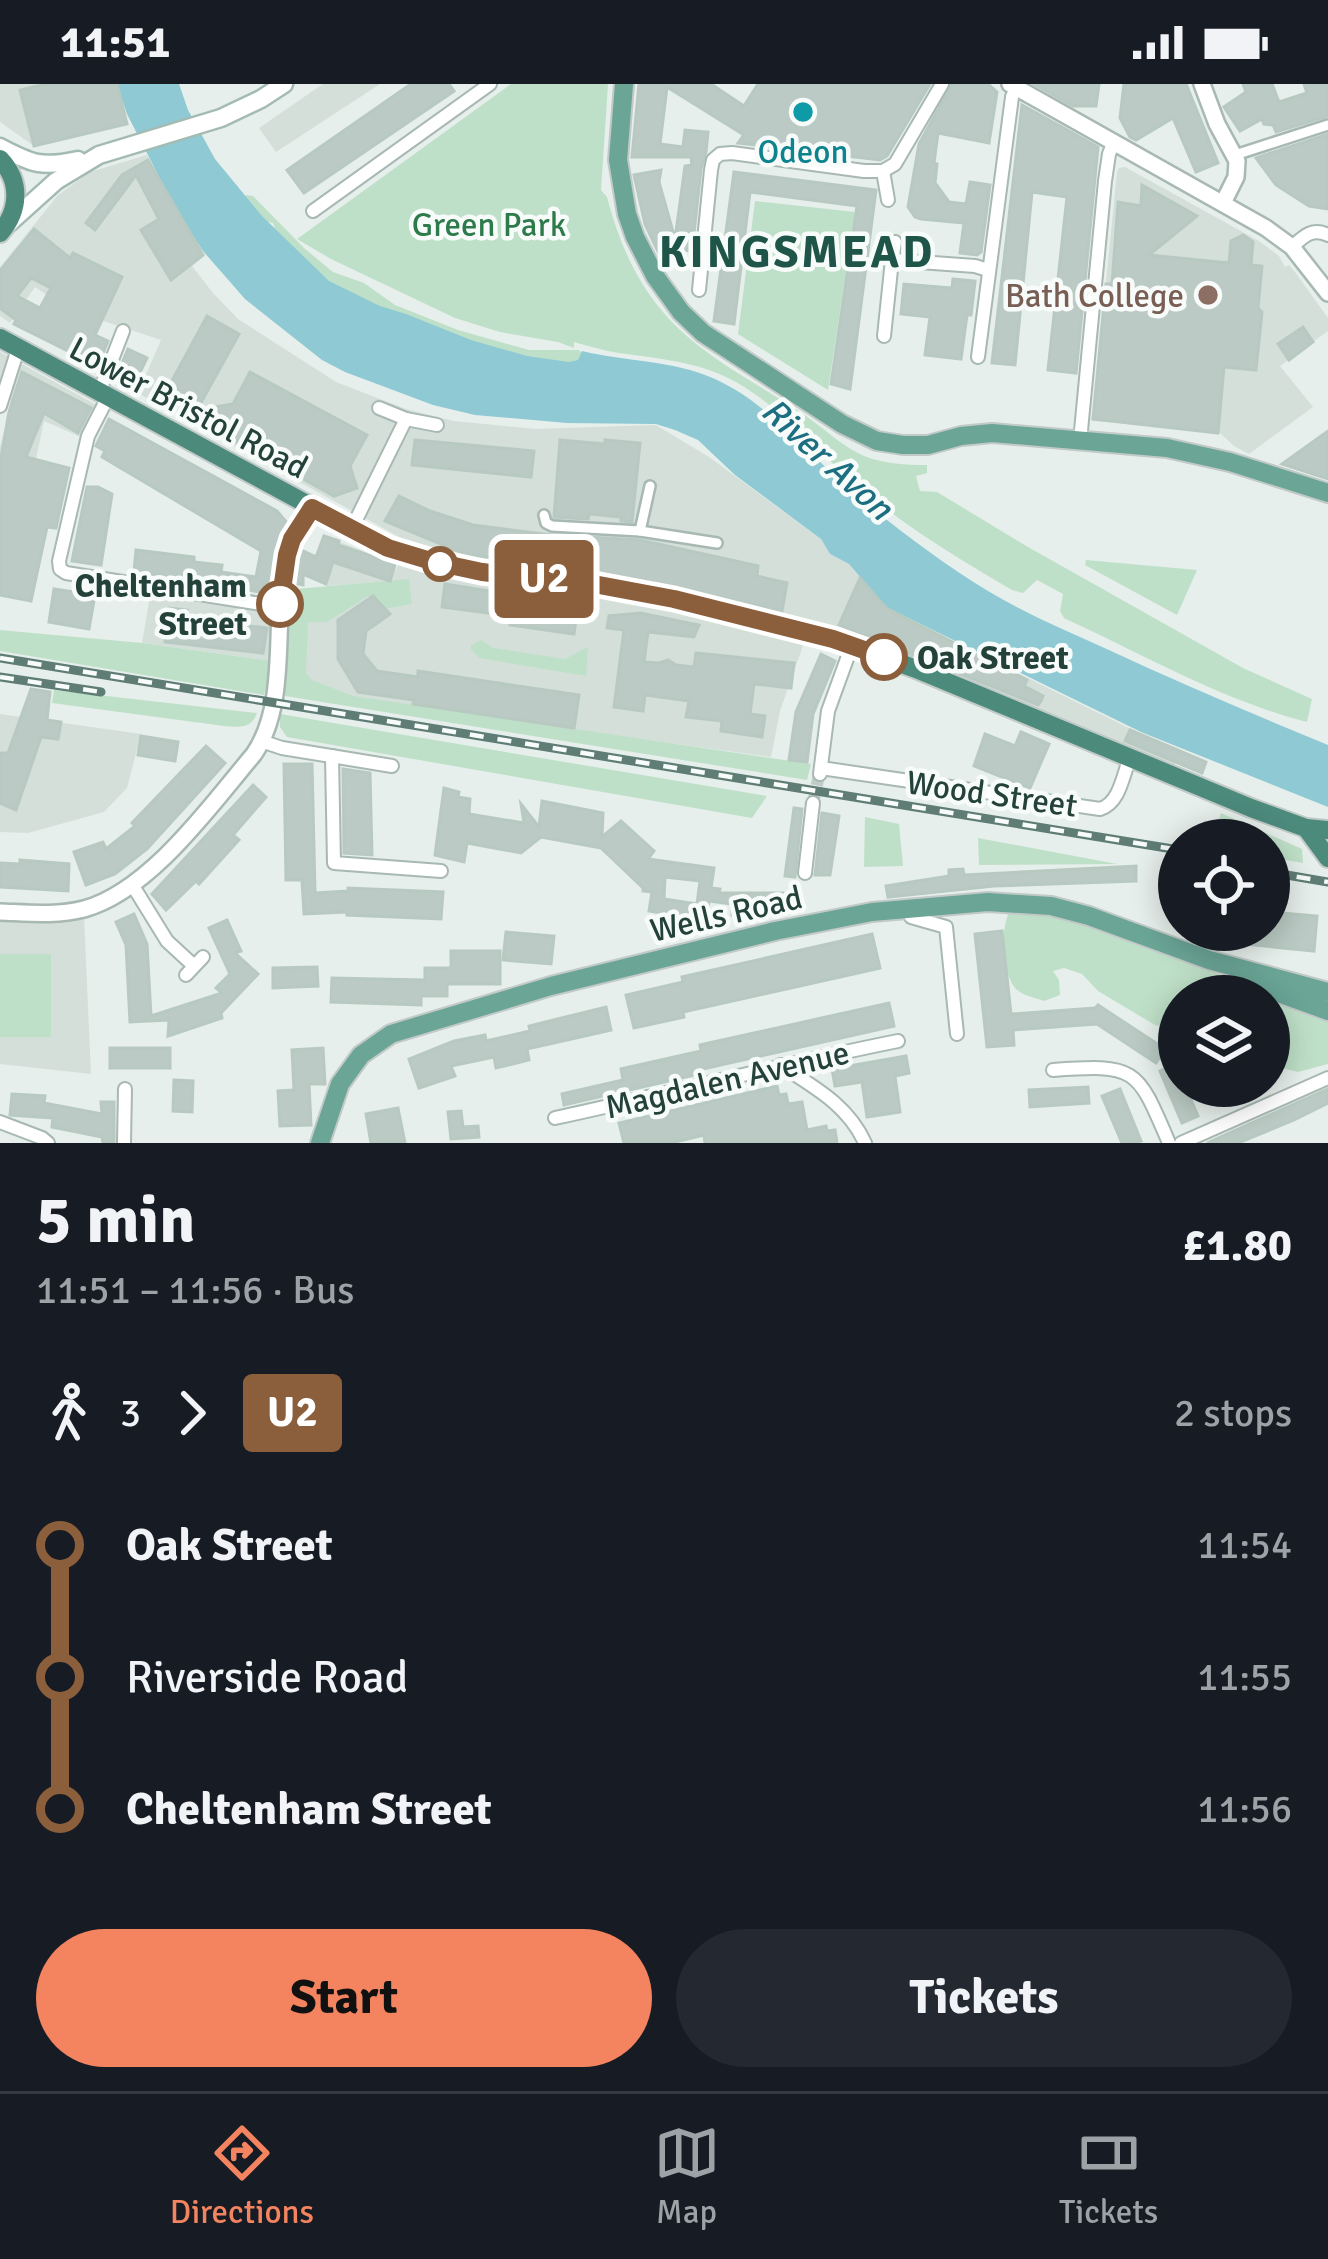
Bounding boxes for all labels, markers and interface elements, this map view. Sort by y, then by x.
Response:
text: 11:51 [60,15,170,70]
marker: Odeon [790,99,816,125]
place label: Odeon [758,132,848,173]
park label: Green Park [412,205,566,246]
district label: KINGSMEAD [659,225,935,280]
place label: Bath College [1005,276,1184,317]
marker: Bath College [1195,282,1221,308]
street label: Lower Bristol Road [62,328,315,488]
water label: River Avon [752,388,903,531]
line badge: U2 [490,540,598,618]
unlabelled marker [424,548,456,580]
text: U2 [519,553,569,604]
place label: Cheltenham Street [75,566,247,645]
marker: Cheltenham Street [258,582,302,626]
marker: Oak Street [862,635,906,679]
place label: Oak Street [917,638,1069,679]
street label: Wood Street [904,762,1080,827]
map controls [1158,819,1290,1107]
button: locate [1158,819,1290,951]
street label: Wells Road [646,877,806,952]
button: layers [1158,975,1290,1107]
street label: Magdalen Avenue [601,1032,853,1128]
text: 5 min [36,1180,195,1261]
text: £1.80 [1182,1218,1292,1273]
text: 11:51 – 11:56 · Bus [36,1266,354,1314]
icon: walk [36,1380,102,1446]
icon: forward [159,1380,225,1446]
text: U2 [267,1387,318,1438]
text: 3 [120,1389,141,1437]
text: 2 stops [1174,1389,1292,1437]
text: Oak Street [126,1518,333,1573]
text: 11:54 [1197,1521,1292,1569]
text: Riverside Road [126,1650,408,1705]
text: 11:55 [1197,1653,1292,1701]
text: Cheltenham Street [126,1782,492,1837]
text: 11:56 [1197,1785,1292,1833]
button: Start [36,1929,652,2067]
button: Tickets [676,1929,1292,2067]
tab: Directions [170,2120,314,2233]
tab: Map [654,2120,720,2233]
tab: Tickets [1059,2120,1158,2233]

